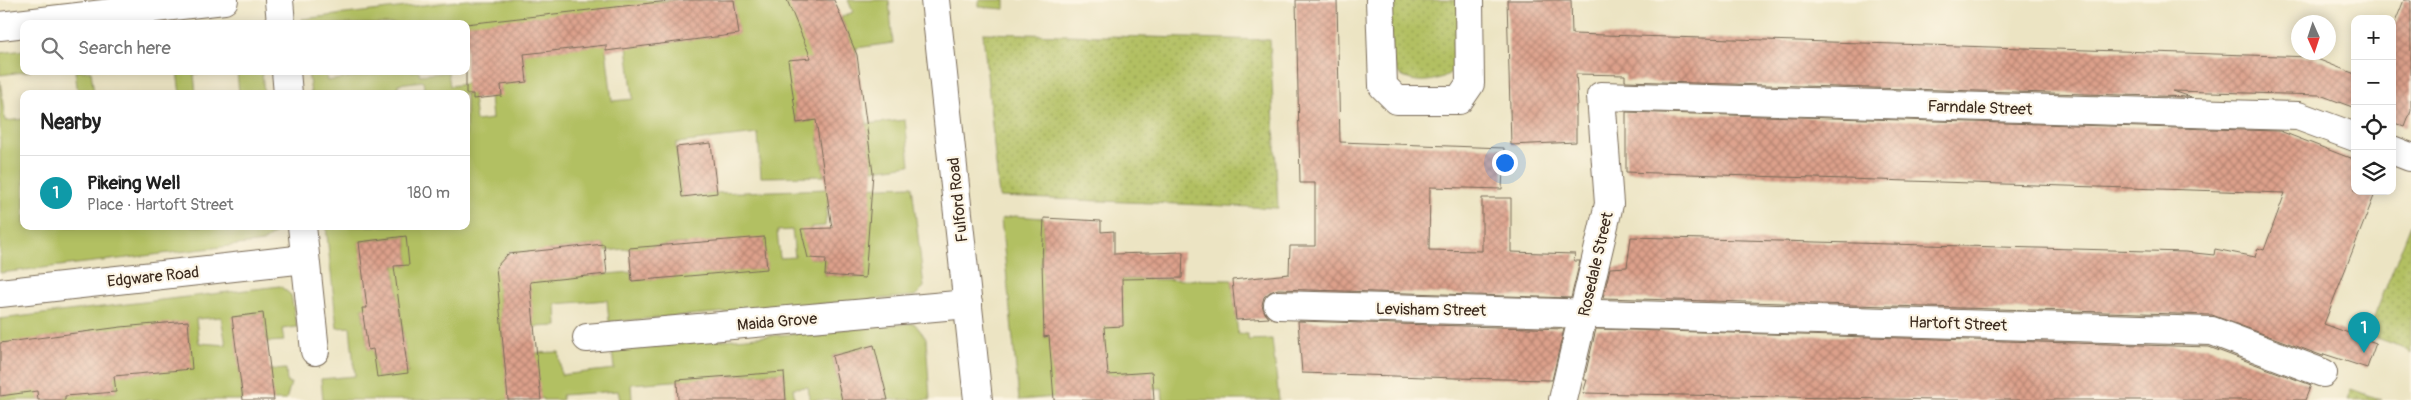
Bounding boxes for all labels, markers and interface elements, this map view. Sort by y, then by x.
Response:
north arrow [2291,15,2336,60]
map controls [2351,15,2396,195]
button: + [2351,15,2396,60]
search box [20,20,470,75]
icon: search [38,34,66,62]
text: Search here [78,36,171,60]
button: − [2351,60,2396,105]
street label: Farndale Street [1927,96,2033,120]
button: locate [2351,105,2396,150]
text: Nearby [40,109,101,136]
your location [1492,150,1518,176]
button: layers [2351,150,2396,195]
street label: Fulford Road [944,156,972,243]
text: Pikeing Well [87,171,180,195]
text: 1 [53,183,59,203]
text: 180 m [407,183,450,203]
text: Place · Hartoft Street [87,195,233,215]
street label: Rosedale Street [1574,209,1618,318]
street label: Edgware Road [106,262,200,292]
street label: Levisham Street [1376,299,1487,321]
street label: Maida Grove [736,309,818,335]
street label: Hartoft Street [1909,312,2008,336]
pin: 1 [2348,312,2380,353]

